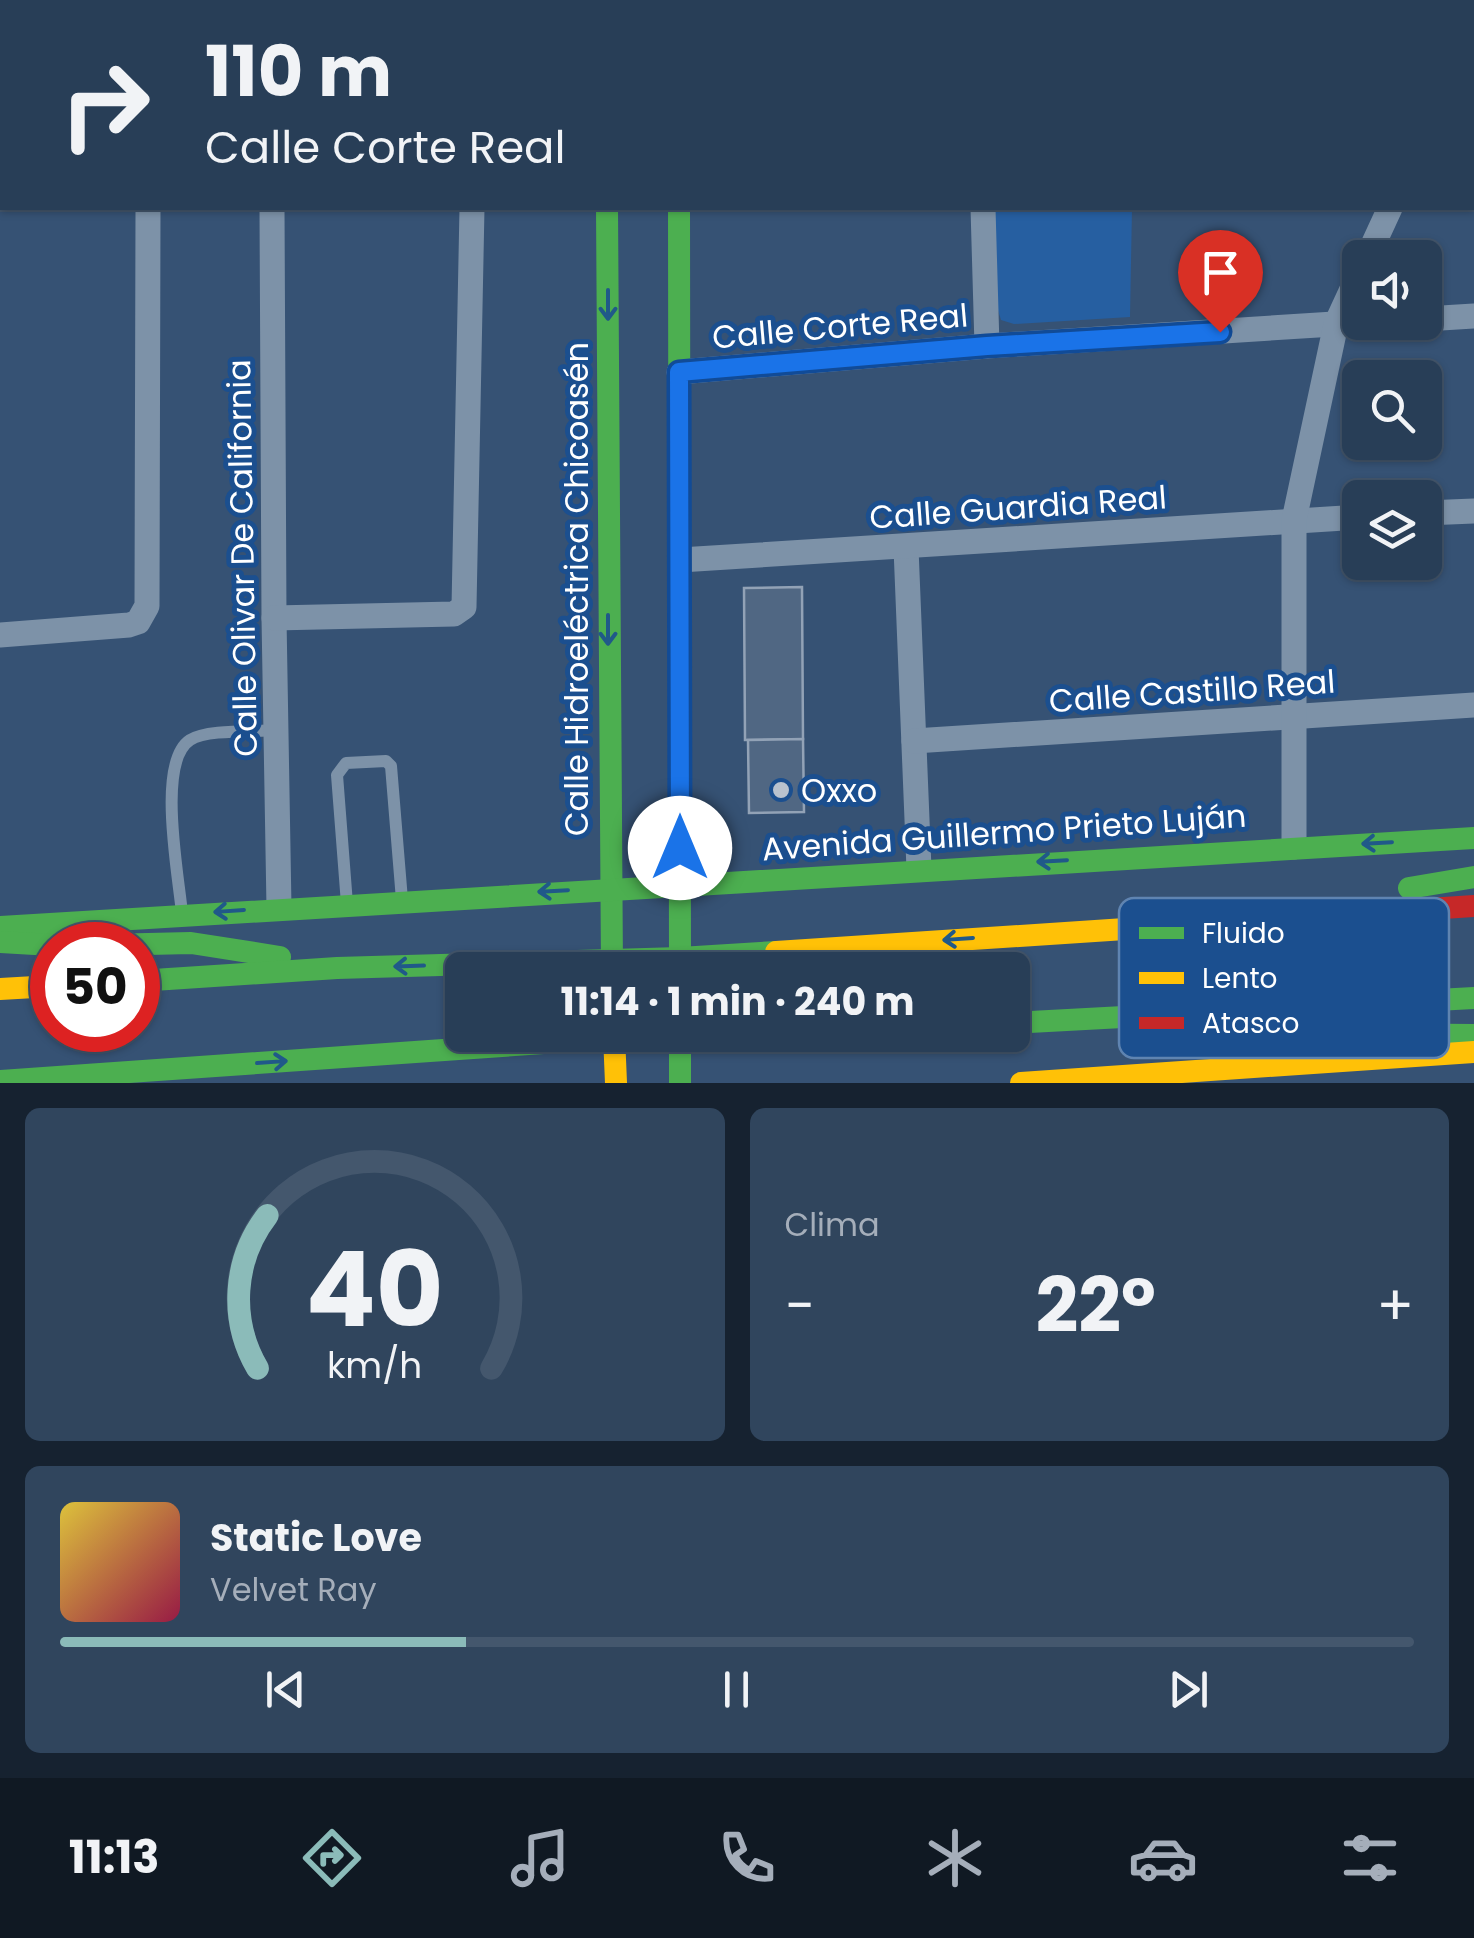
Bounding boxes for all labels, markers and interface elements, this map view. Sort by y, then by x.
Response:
text: 110 m [205,22,392,121]
icon: right [40,40,170,170]
text: Calle Corte Real [205,116,566,179]
pin [1178,230,1263,333]
map controls [1342,240,1442,580]
button: sound [1342,240,1442,340]
icon: arrive [1193,245,1248,300]
one-way arrow [598,288,618,320]
street label: Calle Corte Real [710,292,970,360]
street label: Calle Hidroeléctrica Chicoasén [554,342,599,836]
street label: Calle Olivar De California [216,359,268,757]
button: search [1342,360,1442,460]
street label: Calle Guardia Real [868,474,1168,540]
button: layers [1342,480,1442,580]
one-way arrow [599,613,618,645]
street label: Calle Castillo Real [1047,659,1337,723]
place label: Oxxo [801,768,877,813]
marker: Oxxo [770,779,792,801]
street label: Avenida Guillermo Prieto Luján [760,793,1248,871]
position arrow [628,796,732,900]
one-way arrow [1361,834,1393,853]
one-way arrow [1037,852,1069,871]
one-way arrow [538,882,570,901]
legend [1119,898,1449,1058]
one-way arrow [213,902,245,921]
text: Fluido [1202,914,1285,953]
speed limit sign: 50 [30,922,160,1052]
one-way arrow [942,930,974,949]
one-way arrow [394,957,426,976]
text: Lento [1202,959,1278,998]
text: 11:14 · 1 min · 240 m [560,975,915,1028]
text: Atasco [1202,1004,1300,1043]
one-way arrow [255,1052,287,1071]
text: Clima [785,1202,880,1247]
text: 40 [306,1217,444,1362]
text: 22° [1035,1253,1156,1358]
text: − [785,1267,815,1344]
text: + [1376,1267,1414,1344]
text: km/h [327,1340,422,1391]
text: Static Love [210,1511,422,1564]
text: Velvet Ray [210,1567,376,1612]
icon: previous [258,1662,313,1717]
icon: pause [709,1662,764,1717]
icon: next [1161,1662,1216,1717]
icon: directions [297,1823,367,1893]
icon: music [505,1823,575,1893]
icon: phone [712,1823,782,1893]
icon: climate [920,1823,990,1893]
icon: car [1128,1823,1198,1893]
icon: filters [1335,1823,1405,1893]
text: 11:13 [69,1826,160,1889]

